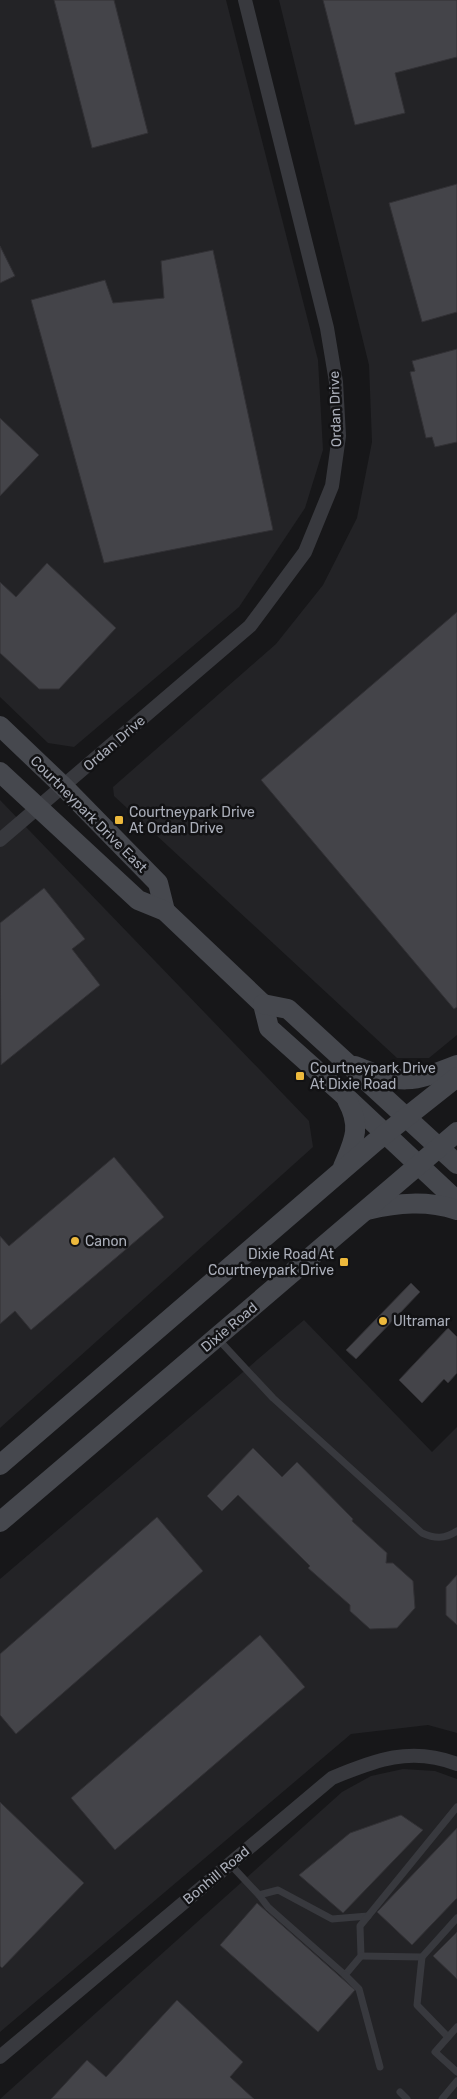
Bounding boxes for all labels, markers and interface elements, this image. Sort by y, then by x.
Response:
street label: Ordan Drive [326,370,345,447]
street label: Ordan Drive [80,712,149,775]
street label: Courtneypark Drive East [27,752,151,877]
place label: Courtneypark Drive At Ordan Drive [129,804,255,837]
marker: Courtneypark Drive At Ordan Drive [113,814,125,826]
place label: Courtneypark Drive At Dixie Road [310,1060,436,1093]
marker: Courtneypark Drive At Dixie Road [294,1070,306,1082]
place label: Canon [85,1233,127,1250]
marker: Canon [69,1235,81,1247]
place label: Dixie Road At Courtneypark Drive [208,1246,335,1279]
marker: Dixie Road At Courtneypark Drive [338,1256,350,1268]
street label: Dixie Road [198,1299,261,1356]
place label: Ultramar [393,1313,451,1330]
marker: Ultramar [377,1315,389,1327]
street label: Bonhill Road [180,1843,253,1908]

